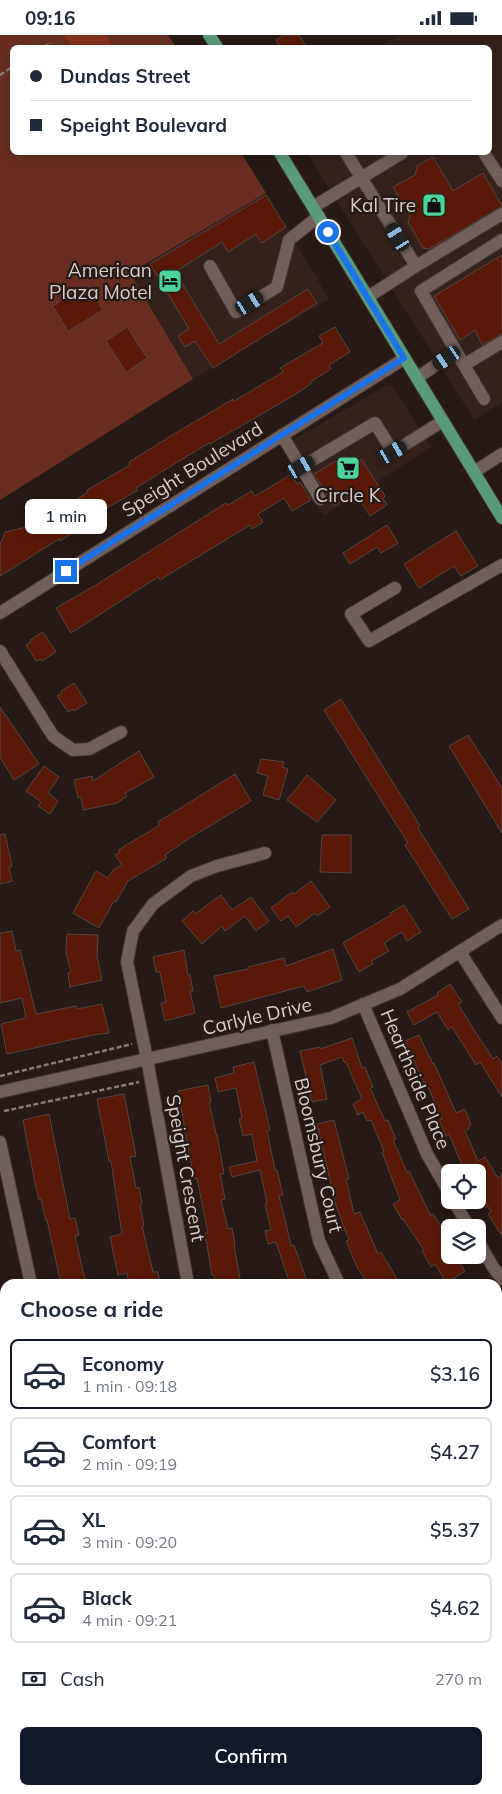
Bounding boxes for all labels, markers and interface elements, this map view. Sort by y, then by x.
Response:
text: 09:16 [25,6,75,30]
text: Dundas Street [60,64,190,88]
text: Speight Boulevard [60,113,227,137]
shop icon: Kal Tire [421,192,447,218]
place label: Kal Tire [350,193,416,217]
car [383,220,412,254]
route start [317,221,339,243]
place label: American Plaza Motel [49,258,152,304]
hotel icon: American Plaza Motel [157,268,183,294]
car [233,289,266,317]
car [430,343,463,373]
street label: Speight Boulevard [117,416,267,522]
car [376,438,409,466]
car [284,453,317,481]
supermarket icon: Circle K [335,455,361,481]
place label: Circle K [315,483,382,507]
callout: 1 min [25,499,107,533]
text: 1 min [45,506,87,526]
route end [55,560,77,582]
street label: Carlyle Drive [200,992,314,1040]
street label: Hearthside Place [376,1005,456,1153]
street label: Bloomsbury Court [289,1075,349,1235]
street label: Speight Crescent [161,1092,211,1244]
map controls [441,1164,486,1264]
button: locate [441,1164,486,1209]
button: layers [441,1219,486,1264]
text: Choose a ride [20,1295,163,1323]
icon: car [22,1352,67,1397]
text: Economy [82,1352,164,1376]
text: $3.16 [430,1362,480,1386]
text: 1 min · 09:18 [82,1376,177,1396]
icon: car [22,1430,67,1475]
text: Comfort [82,1430,156,1454]
text: $4.27 [430,1440,480,1464]
text: 2 min · 09:19 [82,1454,177,1474]
icon: car [22,1508,67,1553]
text: XL [82,1508,105,1532]
text: $5.37 [430,1518,480,1542]
text: 3 min · 09:20 [82,1532,177,1552]
icon: car [22,1586,67,1631]
text: Black [82,1586,132,1610]
text: $4.62 [430,1596,480,1620]
text: 4 min · 09:21 [82,1610,177,1630]
icon: cash [20,1665,48,1693]
text: Cash [60,1667,105,1691]
text: 270 m [435,1669,482,1689]
button: Confirm [20,1727,482,1785]

